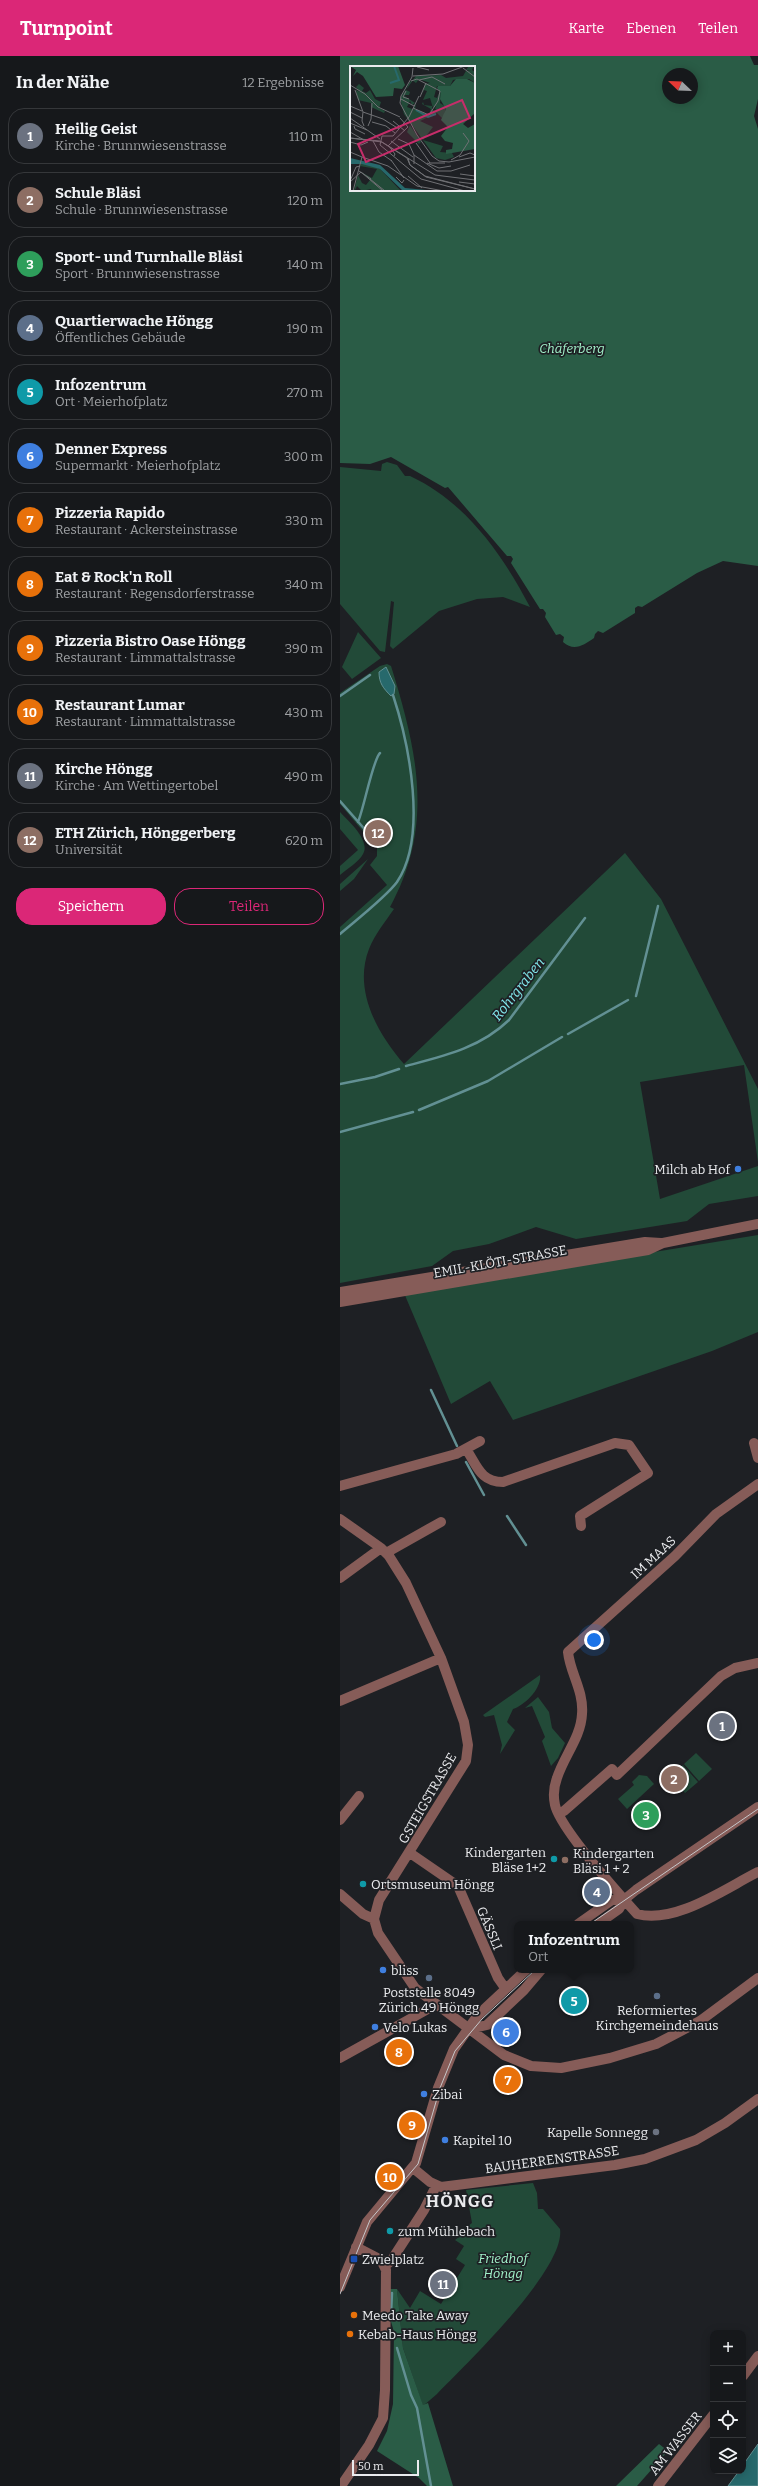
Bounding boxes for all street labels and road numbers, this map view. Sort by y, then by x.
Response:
street label: EMIL-KLÖTI-STRASSE [432,1242,568,1281]
street label: IM MAAS [628,1533,679,1582]
street label: GSTEIGSTRASSE [395,1750,459,1846]
street label: GÄSSLI [474,1904,505,1952]
street label: BAUHERRENSTRASSE [484,2143,620,2176]
street label: AM WASSER [646,2408,705,2478]

